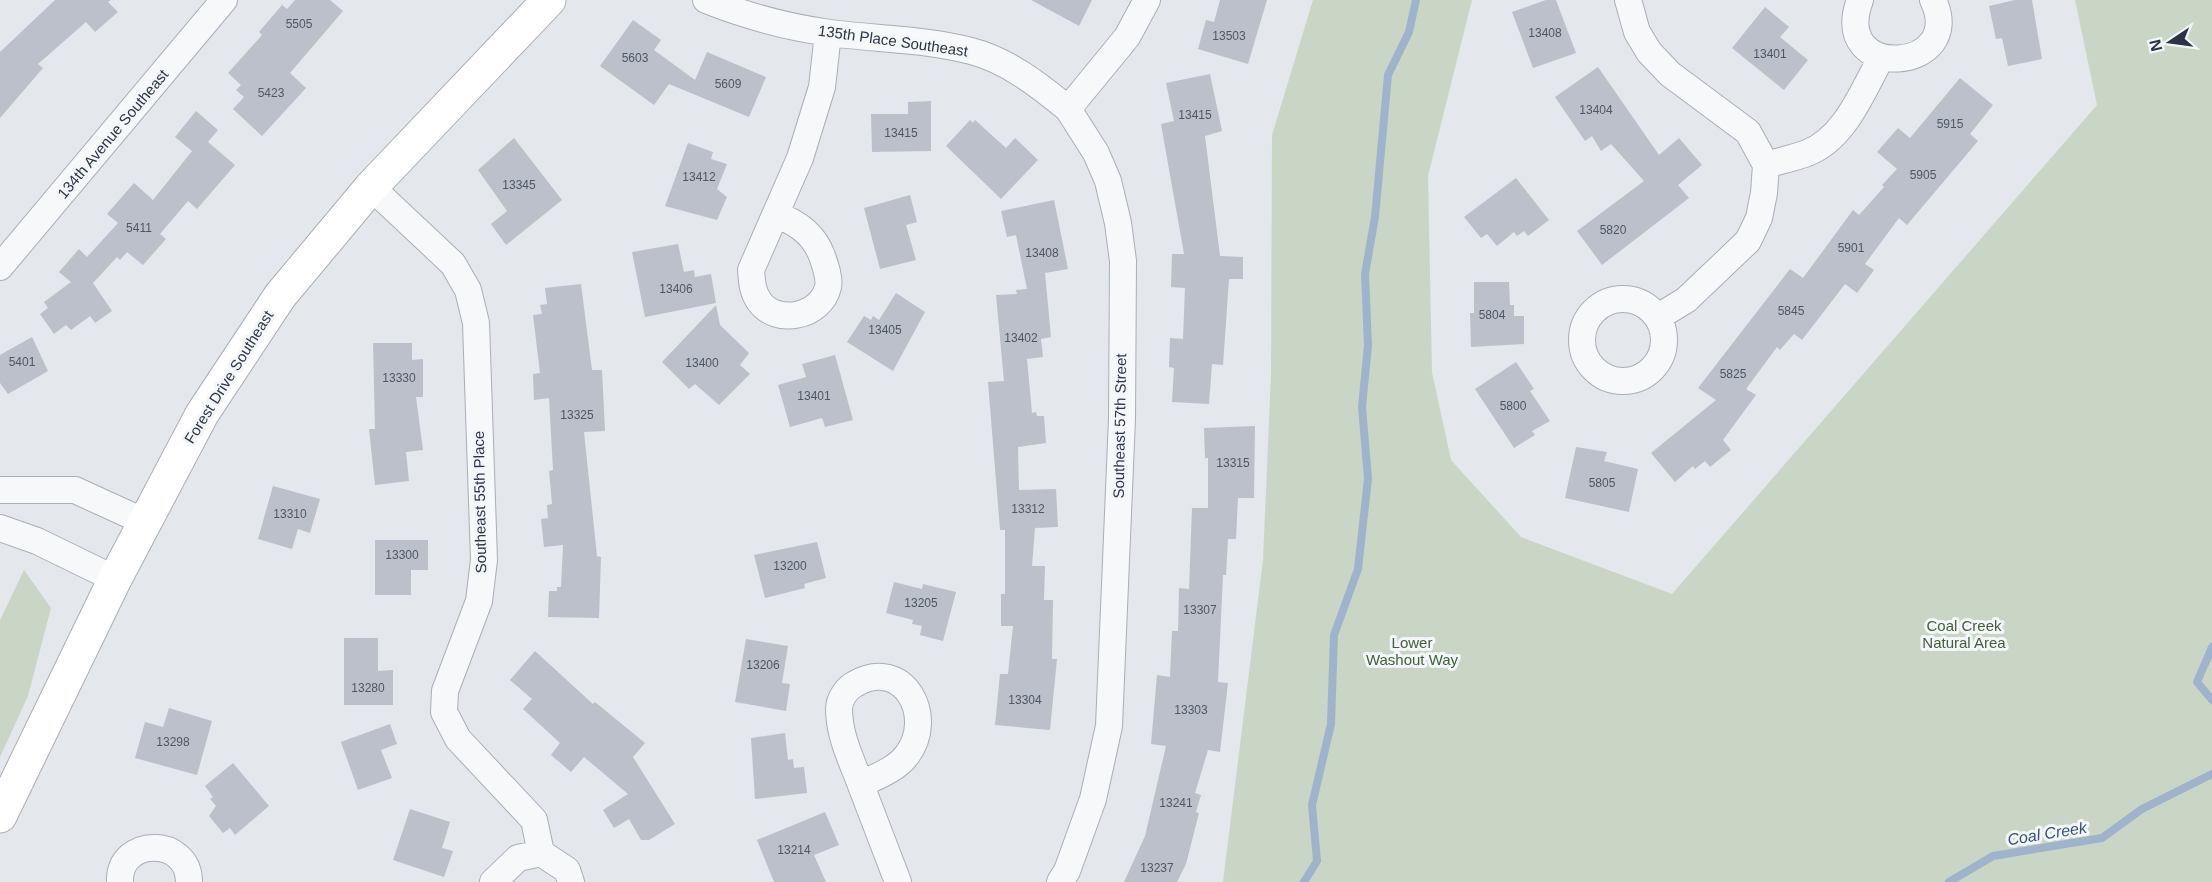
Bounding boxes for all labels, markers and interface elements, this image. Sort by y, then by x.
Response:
north arrow [2140,12,2200,72]
house number: 5505 [286,17,313,31]
street label: 135th Place Southeast [817,22,970,60]
house number: 13408 [1528,26,1562,40]
house number: 13503 [1212,29,1246,43]
text: N [2146,38,2165,53]
house number: 13401 [1753,47,1787,61]
house number: 5603 [622,51,649,65]
street label: 134th Avenue Southeast [54,65,172,202]
house number: 5609 [715,77,742,91]
house number: 5423 [258,86,285,100]
house number: 13404 [1579,103,1613,117]
house number: 13415 [1178,108,1212,122]
house number: 5915 [1937,117,1964,131]
house number: 13415 [884,126,918,140]
house number: 5905 [1910,168,1937,182]
house number: 13412 [682,170,716,184]
house number: 13345 [502,178,536,192]
house number: 5411 [126,221,152,235]
house number: 5820 [1600,223,1627,237]
house number: 5901 [1838,241,1865,255]
house number: 13408 [1025,246,1059,260]
house number: 13406 [659,282,693,296]
house number: 5845 [1778,304,1805,318]
street label: Forest Drive Southeast [181,306,277,446]
house number: 5804 [1479,308,1506,322]
house number: 13405 [868,323,902,337]
house number: 13402 [1004,331,1038,345]
street label: Southeast 57th Street [1110,352,1129,499]
house number: 5401 [9,355,36,369]
house number: 13400 [685,356,719,370]
house number: 5825 [1720,367,1747,381]
house number: 13330 [382,371,416,385]
house number: 13401 [797,389,831,403]
house number: 5800 [1500,399,1527,413]
house number: 13325 [560,408,594,422]
street label: Southeast 55th Place [470,431,489,573]
house number: 13315 [1216,456,1250,470]
house number: 5805 [1589,476,1616,490]
house number: 13312 [1011,502,1045,516]
house number: 13310 [273,507,307,521]
house number: 13300 [385,548,419,562]
house number: 13200 [773,559,807,573]
house number: 13205 [904,596,938,610]
house number: 13307 [1183,603,1217,617]
park label: Coal Creek Natural Area [1922,617,2006,651]
park label: Lower Washout Way [1366,634,1459,668]
house number: 13206 [746,658,780,672]
house number: 13280 [351,681,385,695]
house number: 13304 [1008,693,1042,707]
house number: 13303 [1174,703,1208,717]
house number: 13298 [156,735,190,749]
house number: 13241 [1159,796,1193,810]
water label: Coal Creek [2006,819,2089,848]
house number: 13214 [777,843,811,857]
house number: 13237 [1140,861,1174,875]

